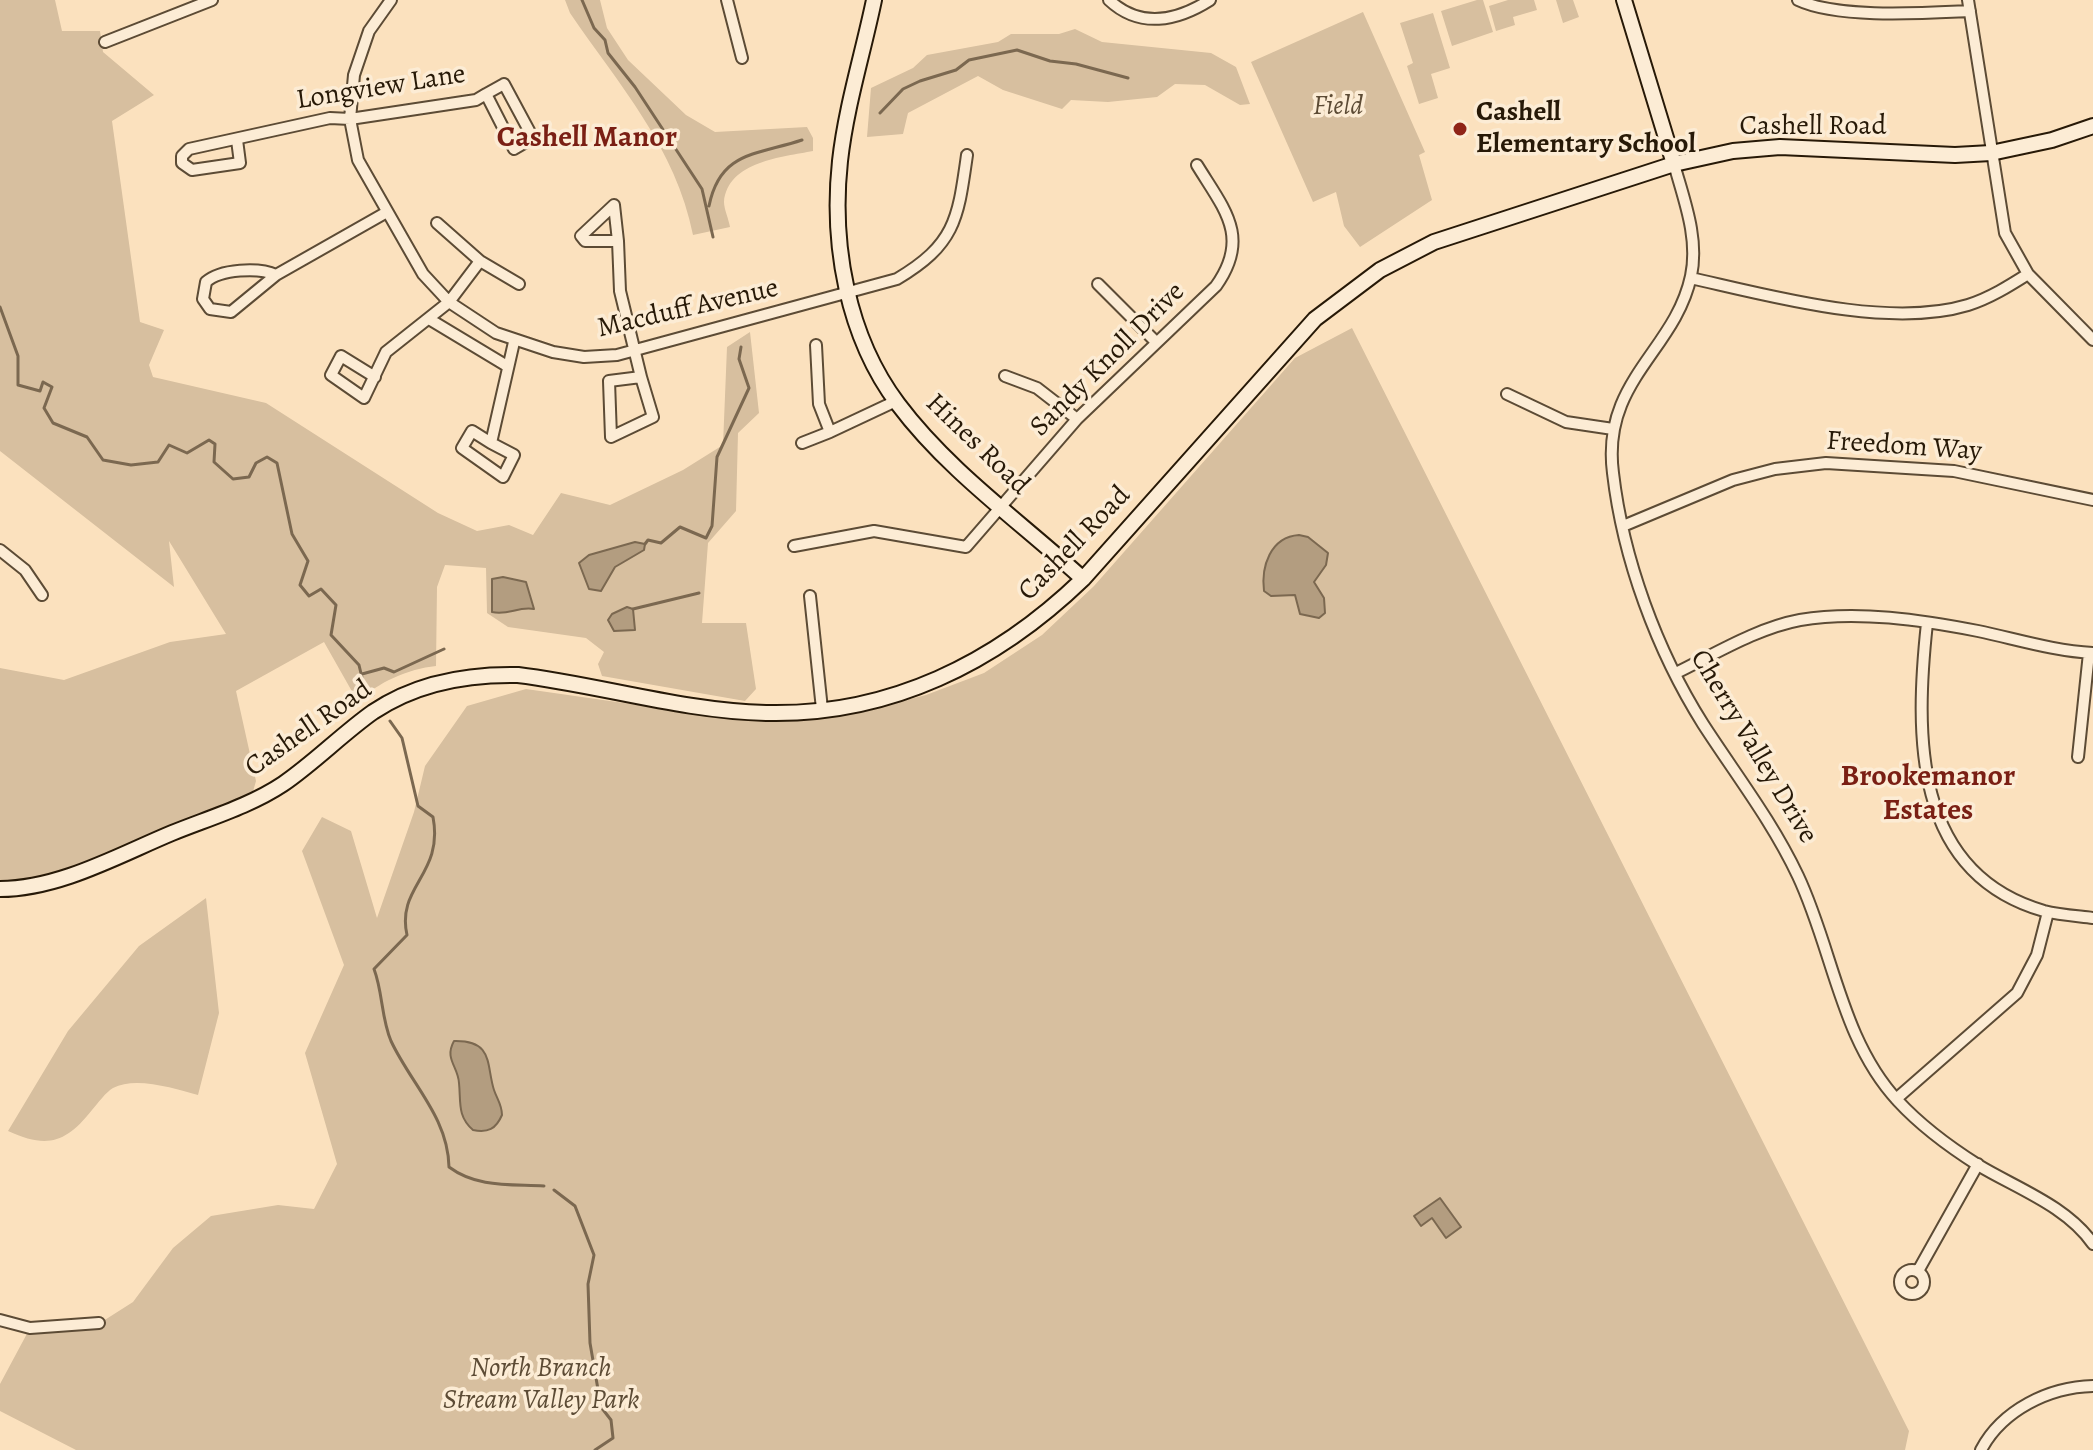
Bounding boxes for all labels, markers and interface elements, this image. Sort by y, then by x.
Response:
street label: Longview Lane [294,58,468,118]
park label: Field [1313,90,1363,124]
place label: Cashell Elementary School [1476,96,1696,162]
street label: Cashell Road [1740,110,1886,144]
marker: Cashell Elementary School [1451,120,1469,138]
district label: Cashell Manor [497,121,677,157]
street label: Macduff Avenue [594,272,782,346]
street label: Sandy Knoll Drive [1024,276,1192,444]
street label: Hines Road [918,387,1036,503]
street label: Freedom Way [1825,425,1983,469]
street label: Cashell Road [1012,480,1138,608]
street label: Cherry Valley Drive [1682,644,1824,850]
street label: Cashell Road [239,673,379,785]
district label: Brookemanor Estates [1841,760,2015,830]
park label: North Branch Stream Valley Park [443,1352,639,1418]

